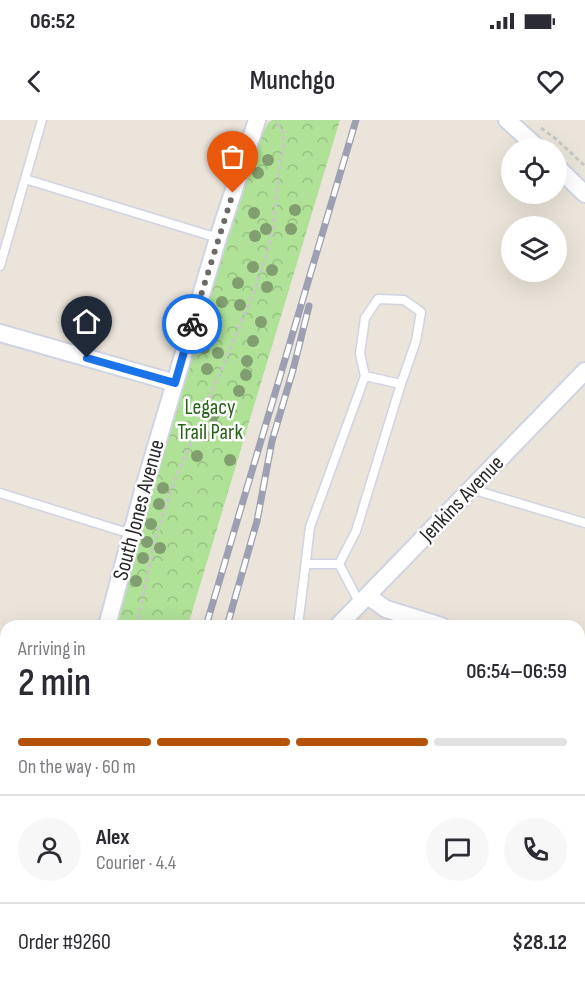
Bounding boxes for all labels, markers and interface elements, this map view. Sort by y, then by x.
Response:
text: 06:52 [30,8,75,35]
icon: back [18,65,51,98]
text: Munchgo [250,65,335,97]
icon: heart [534,65,567,98]
pin [207,131,258,193]
map controls [501,138,567,282]
button: locate [501,138,567,204]
icon: bag [216,140,249,173]
button: layers [501,216,567,282]
courier [162,294,222,354]
pin [61,296,112,358]
icon: home [70,305,103,338]
icon: bike [176,308,209,341]
park label: Legacy Trail Park [177,394,243,446]
street label: South Jones Avenue [107,437,171,583]
street label: Jenkins Avenue [413,450,510,549]
text: Arriving in [18,637,86,661]
text: 06:54–06:59 [466,658,567,685]
text: 2 min [18,660,91,707]
text: On the way · 60 m [18,755,136,779]
button: person [18,818,81,881]
button: chat [426,818,489,881]
button: phone [504,818,567,881]
text: Alex [96,824,129,851]
text: Courier · 4.4 [96,851,176,875]
text: Order #9260 [18,929,111,956]
text: $28.12 [512,929,567,956]

